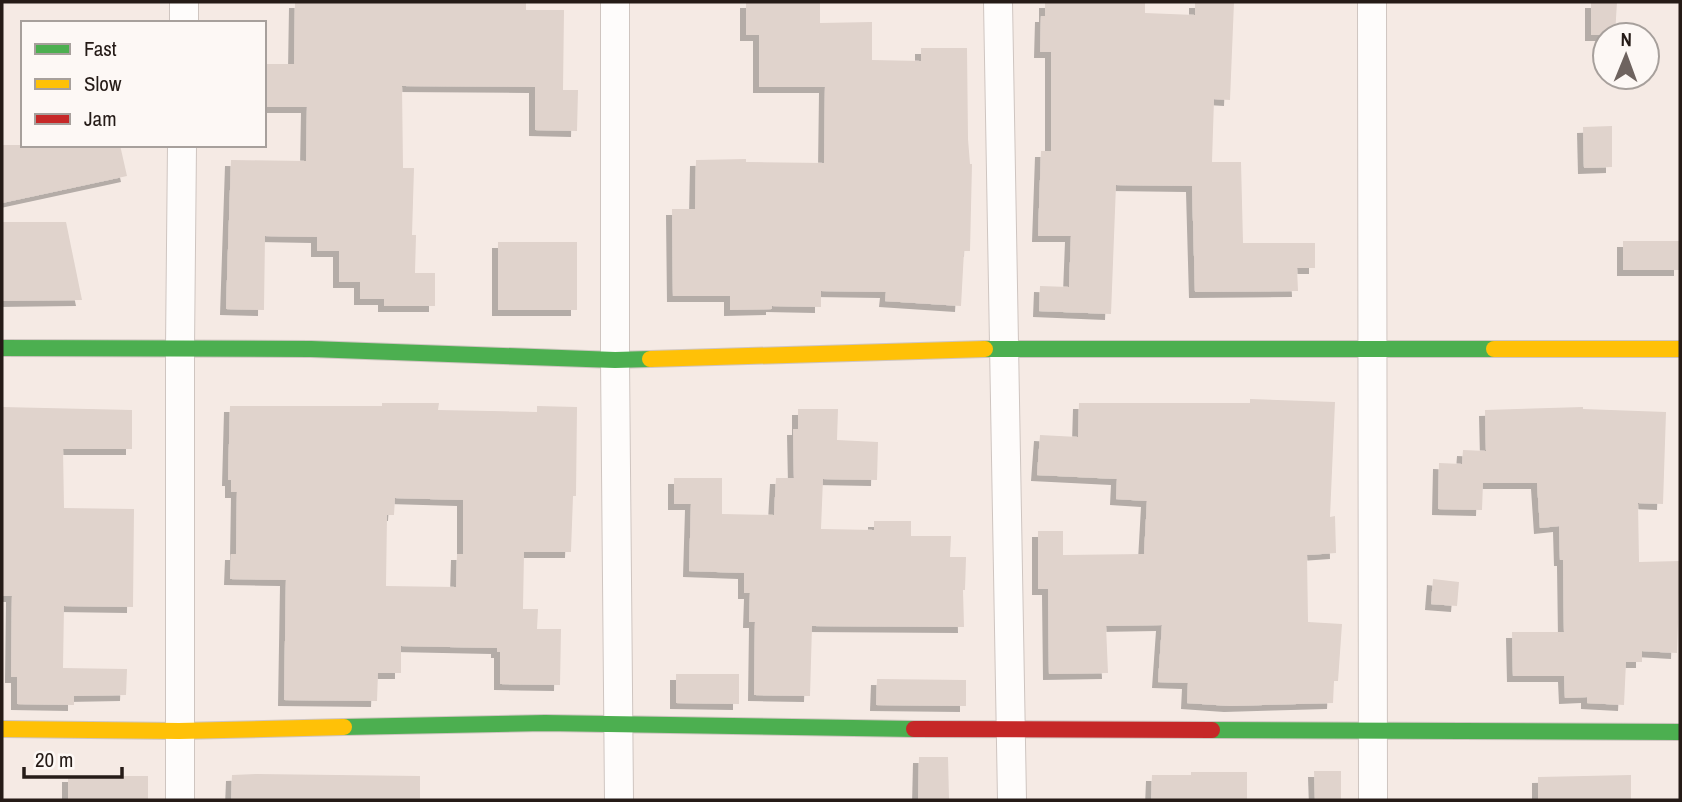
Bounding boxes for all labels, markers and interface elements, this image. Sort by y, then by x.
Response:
legend [21,21,266,147]
north arrow [1591,21,1661,91]
text: N [1620,26,1632,52]
text: Fast [84,34,117,63]
text: Slow [84,69,122,98]
text: Jam [84,104,117,133]
scale bar [24,736,122,780]
text: 20 m [35,745,73,774]

